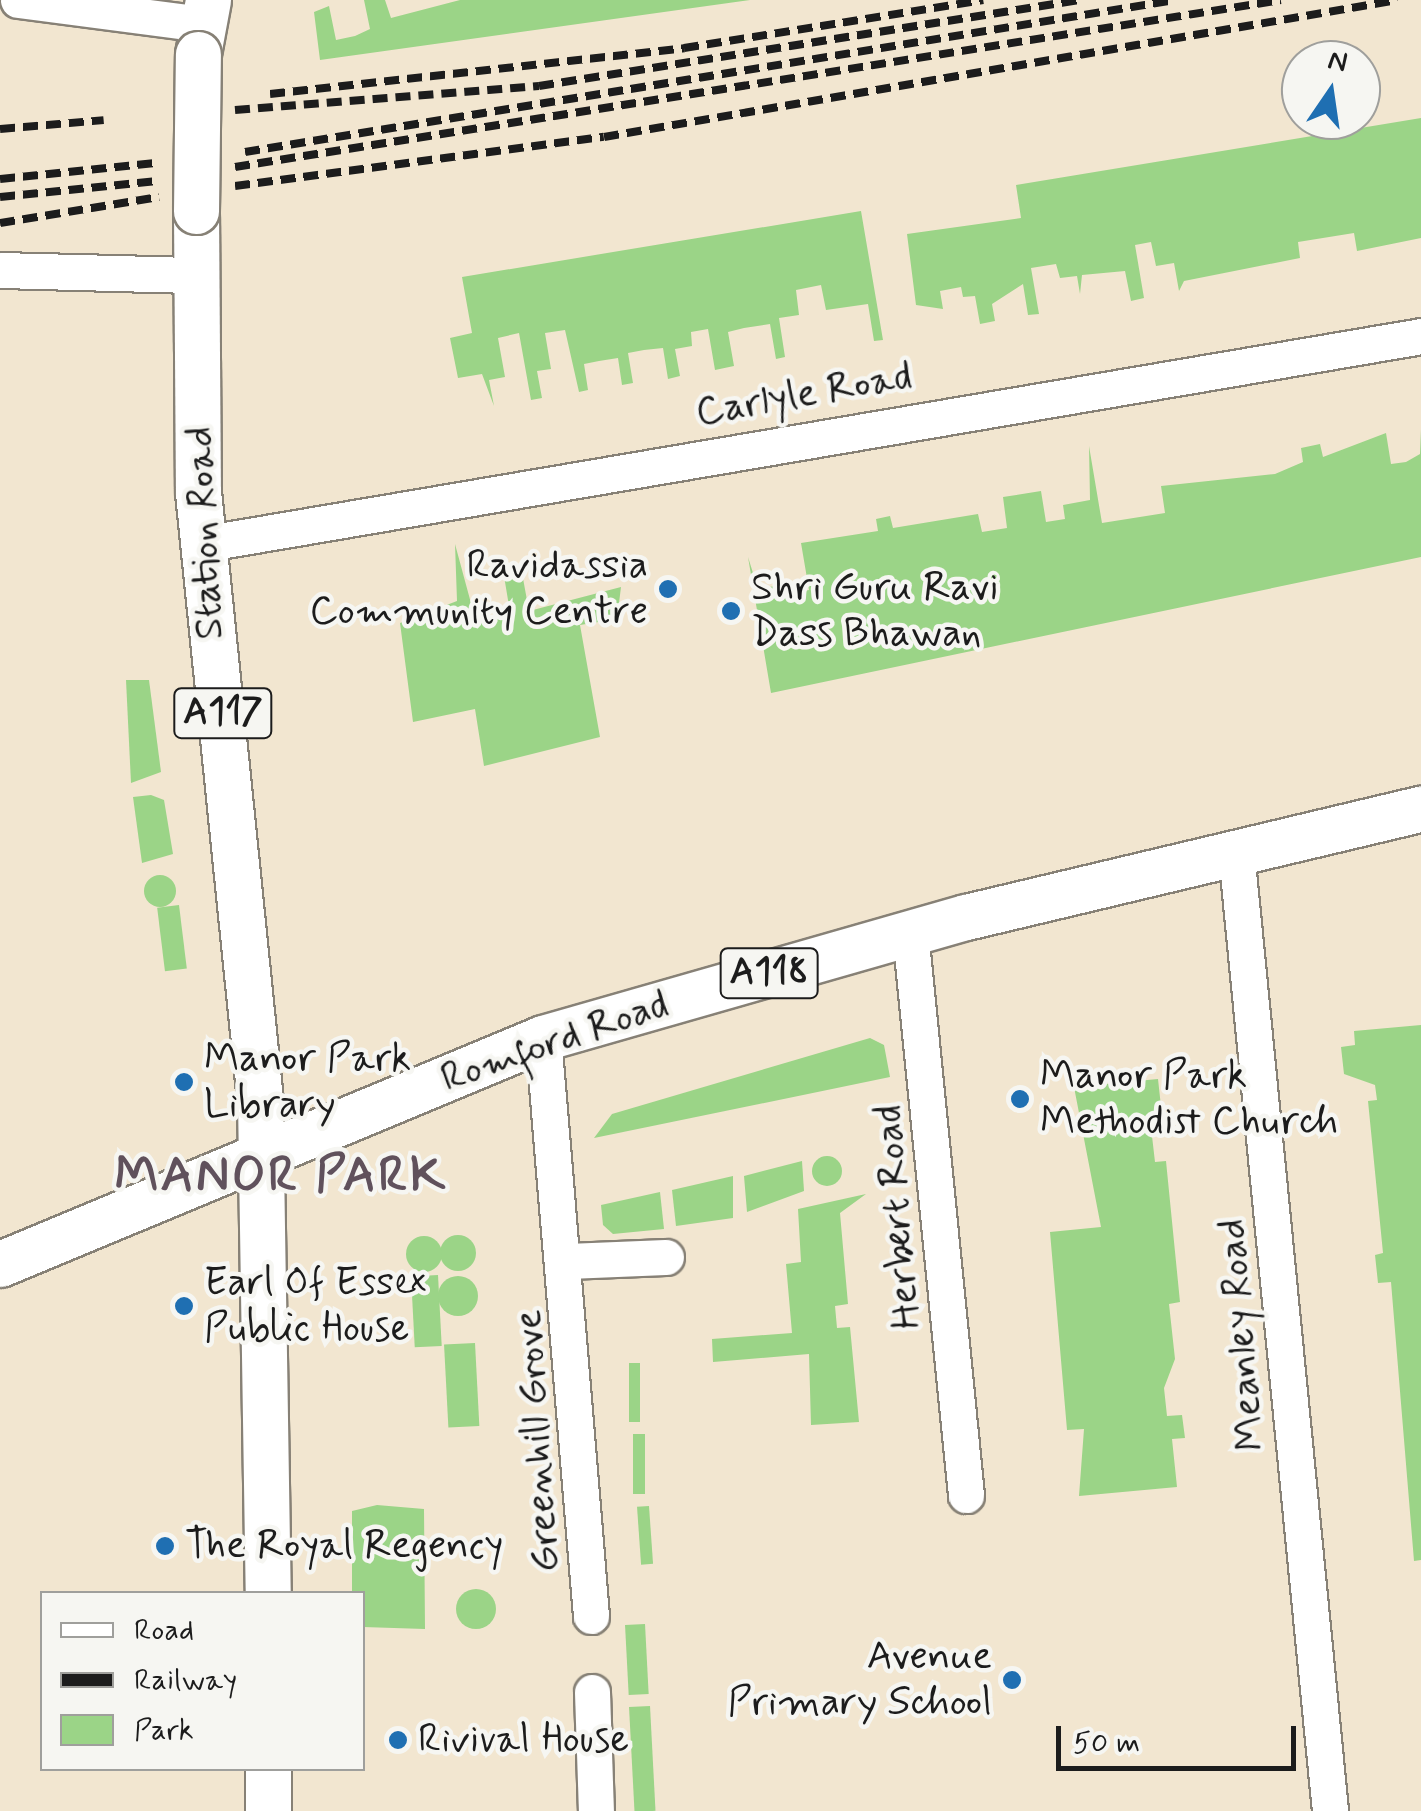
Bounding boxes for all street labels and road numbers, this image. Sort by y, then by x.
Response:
street label: Carlyle Road [695,353,913,437]
street label: Station Road [176,427,234,639]
road number: A117 [173,680,273,746]
road number: A118 [719,940,819,1006]
street label: Romford Road [436,981,674,1103]
street label: Herbert Road [864,1104,932,1330]
street label: Meanley Road [1208,1217,1276,1453]
street label: Greenhill Grove [505,1308,571,1574]

